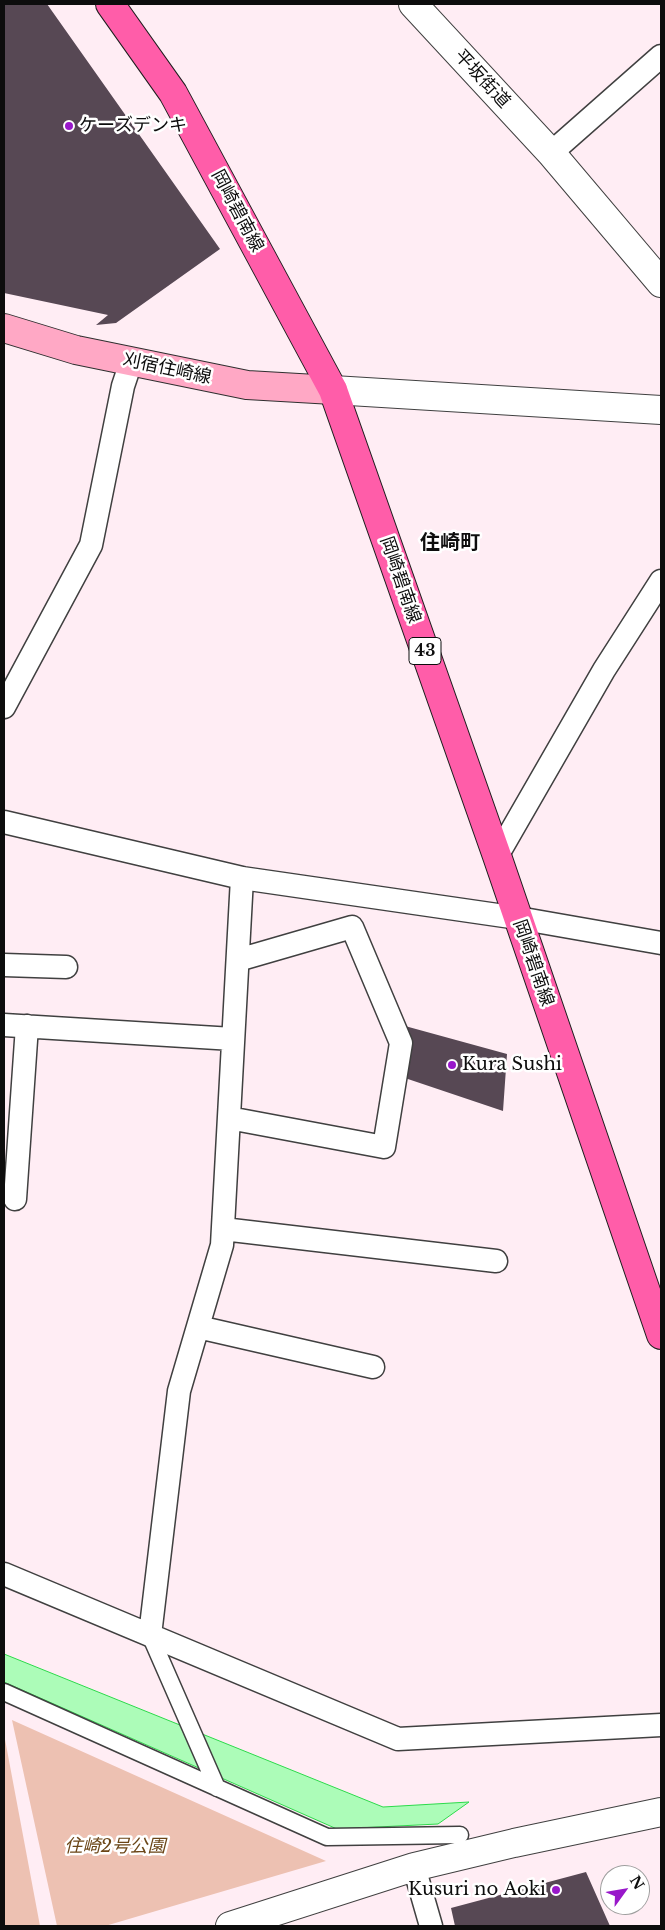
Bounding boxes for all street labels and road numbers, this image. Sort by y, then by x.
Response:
street label: 平坂街道 [450,45,514,113]
street label: 岡崎碧南線 [206,166,268,256]
street label: 刈宿住崎線 [121,349,213,389]
street label: 岡崎碧南線 [375,534,425,626]
road number: 43 [409,637,441,664]
street label: 岡崎碧南線 [508,917,558,1009]

